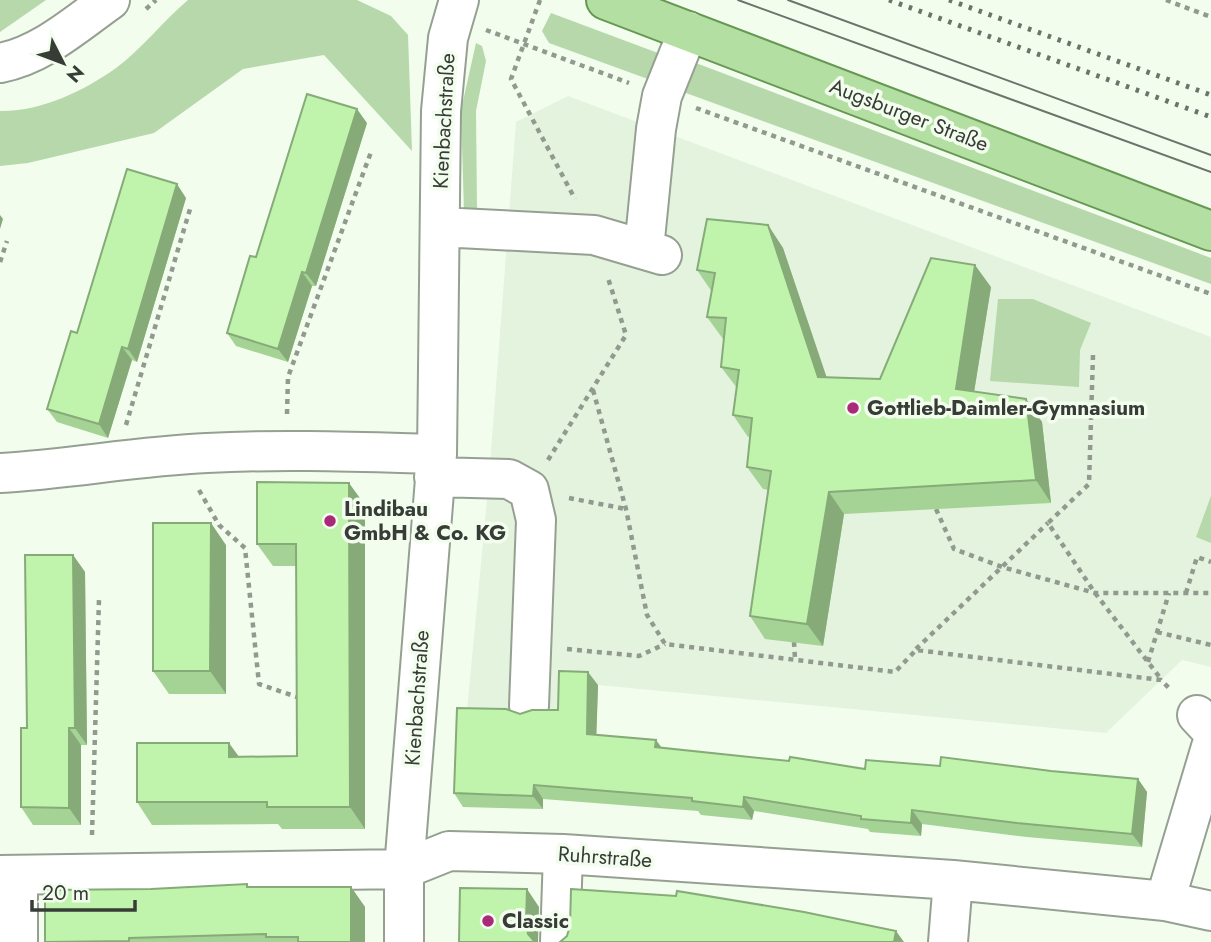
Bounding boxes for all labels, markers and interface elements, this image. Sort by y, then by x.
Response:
north arrow [28,28,98,98]
street label: Kienbachstraße [425,52,463,190]
text: N [60,59,90,89]
street label: Augsburger Straße [825,71,993,159]
place label: Gottlieb-Daimler-Gymnasium [867,393,1145,423]
marker: Gottlieb-Daimler-Gymnasium [845,400,861,416]
place label: Lindibau GmbH & Co. KG [344,494,506,548]
marker: Lindibau GmbH & Co. KG [322,513,338,529]
street label: Kienbachstraße [397,629,437,767]
street label: Ruhrstraße [557,839,653,875]
scale bar [32,869,135,913]
text: 20 m [42,878,89,908]
place label: Classic [502,906,569,936]
marker: Classic [480,913,496,929]

